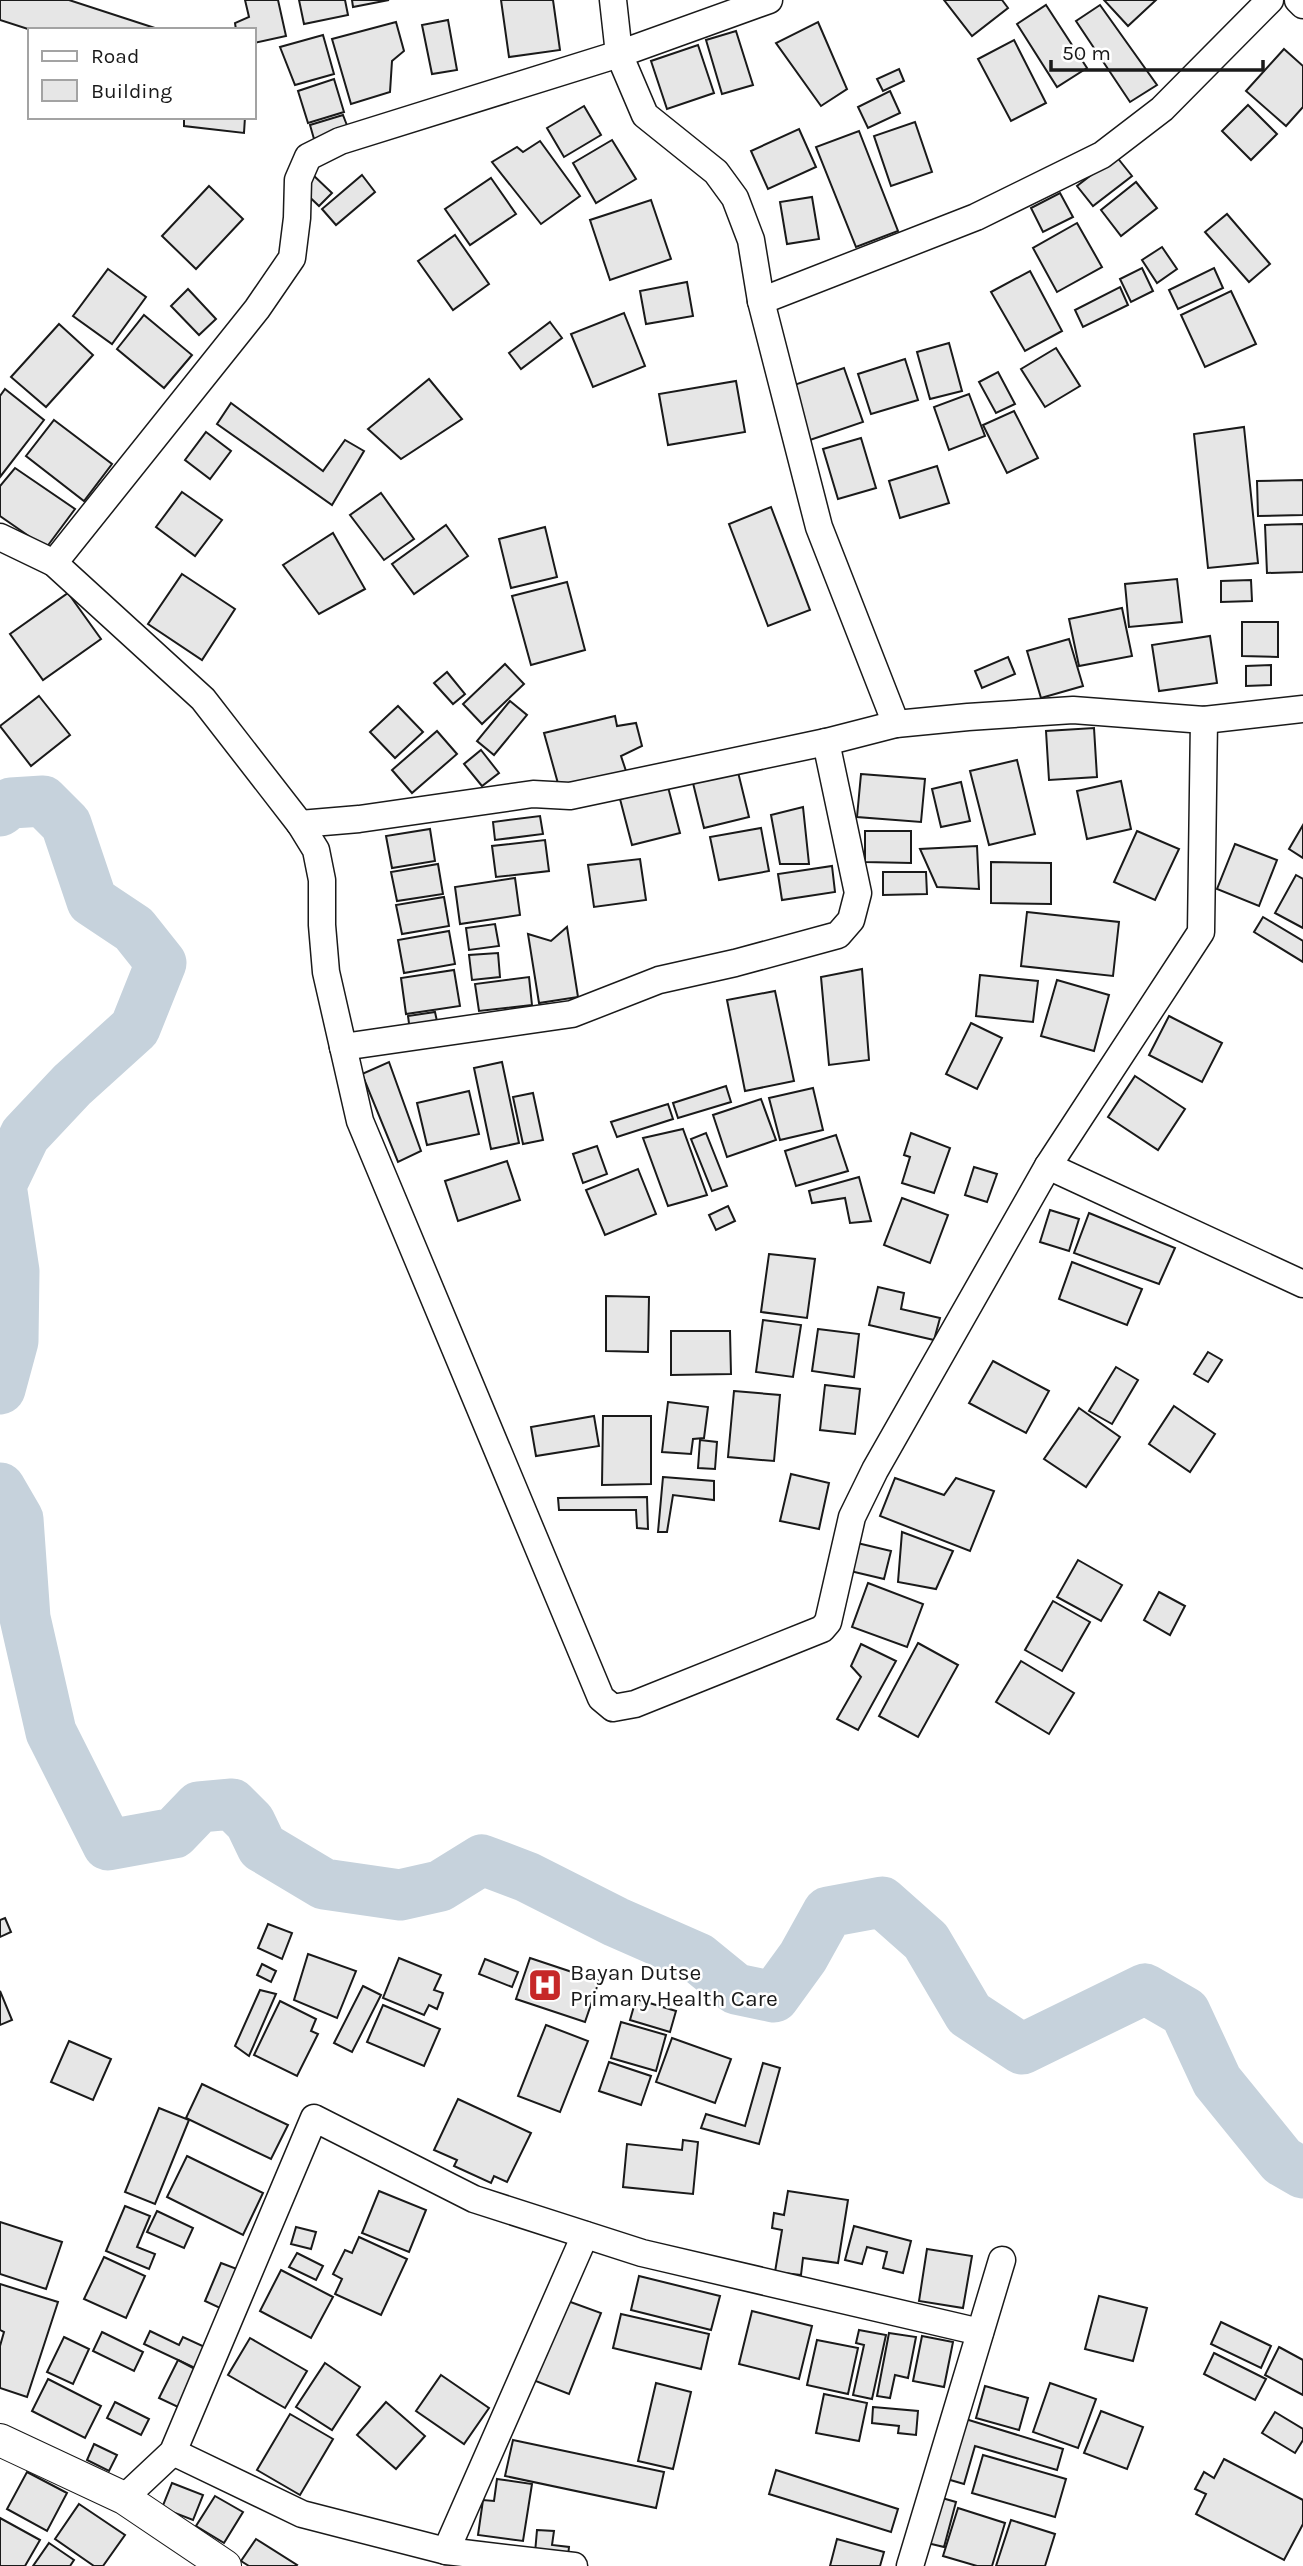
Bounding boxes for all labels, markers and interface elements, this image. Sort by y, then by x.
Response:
legend [28,28,256,119]
scale bar [1051,28,1263,72]
text: 50 m [1062,41,1111,65]
text: Road [91,44,139,68]
text: Building [91,79,172,103]
place label: Bayan Dutse Primary Health Care [570,1959,778,2012]
hospital icon: Bayan Dutse Primary Health Care [526,1966,564,2004]

